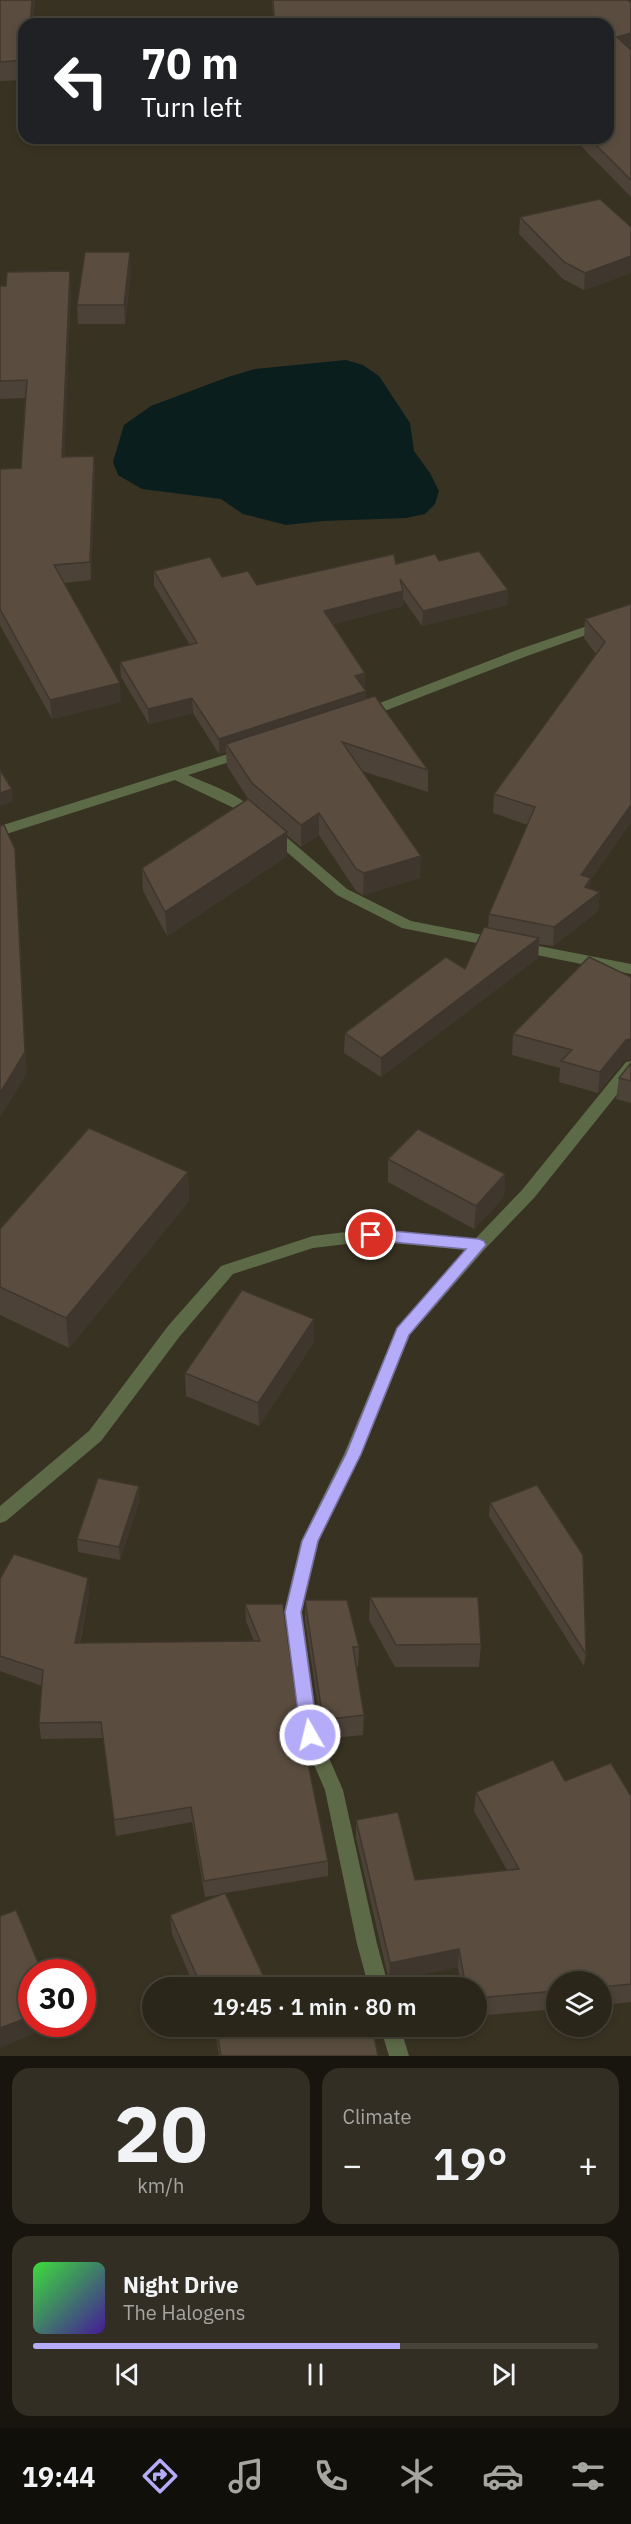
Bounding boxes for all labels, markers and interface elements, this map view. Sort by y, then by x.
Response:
text: 70 m [141,36,239,91]
icon: left [42,42,120,120]
text: Turn left [141,89,242,124]
pin [345,1209,396,1260]
icon: arrive [354,1218,387,1251]
position arrow [278,1703,342,1767]
speed limit sign: 30 [18,1959,96,2037]
map controls [546,1971,612,2037]
button: layers [546,1971,612,2037]
text: 19:45 · 1 min · 80 m [213,1992,417,2021]
text: 20 [114,2082,208,2183]
text: Climate [343,2103,411,2130]
text: 19° [433,2134,508,2192]
text: − [343,2143,362,2186]
text: + [578,2143,598,2186]
text: km/h [137,2172,184,2199]
text: Night Drive [123,2270,239,2299]
text: The Halogens [123,2299,245,2326]
icon: previous [111,2358,144,2391]
icon: pause [299,2358,332,2391]
icon: next [487,2358,520,2391]
icon: directions [139,2455,181,2497]
icon: music [225,2455,267,2497]
icon: phone [310,2455,352,2497]
icon: climate [396,2455,438,2497]
icon: car [482,2455,524,2497]
icon: filters [567,2455,609,2497]
text: 19:44 [22,2459,96,2494]

